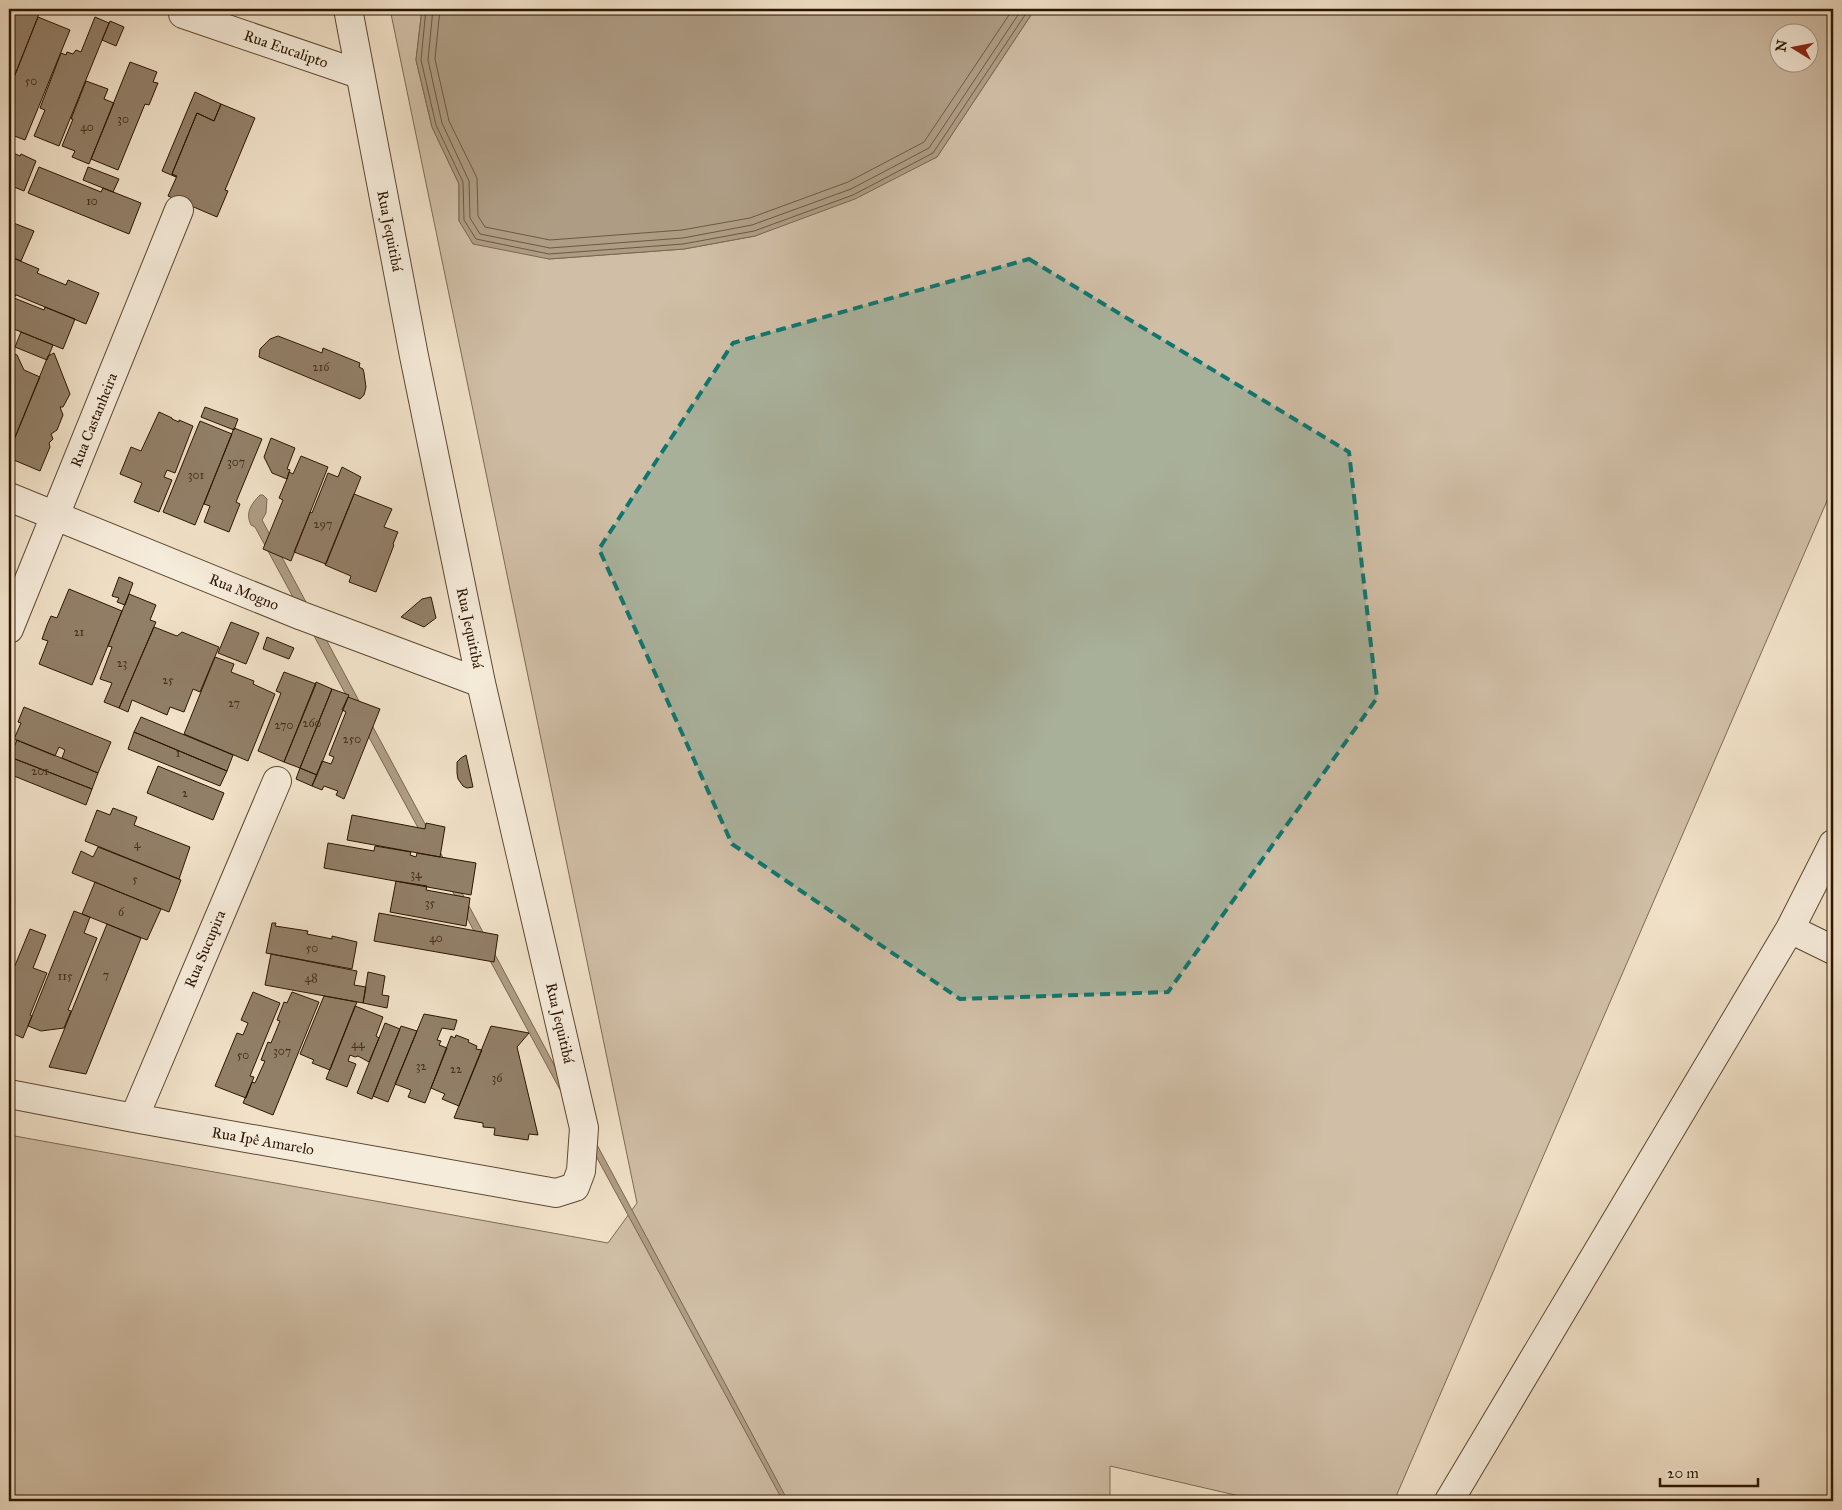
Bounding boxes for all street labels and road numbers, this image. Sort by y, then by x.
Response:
street label: Rua Eucalipto [241,26,331,72]
street label: Rua Jequitibá [372,189,407,274]
street label: Rua Castanheira [67,369,121,470]
street label: Rua Mogno [206,570,282,614]
street label: Rua Jequitibá [452,586,487,671]
street label: Rua Sucupira [181,907,230,990]
street label: Rua Jequitibá [541,981,578,1066]
street label: Rua Ipê Amarelo [210,1123,316,1159]

